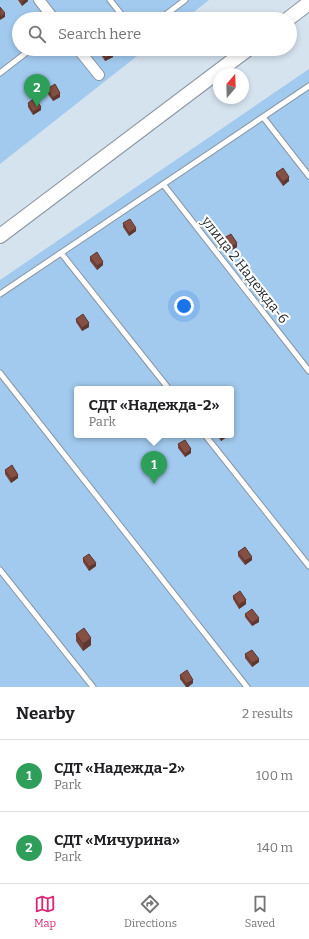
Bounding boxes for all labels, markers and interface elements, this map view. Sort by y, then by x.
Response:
search box [12,12,297,56]
icon: search [26,23,48,45]
text: Search here [58,25,141,43]
north arrow [213,68,249,104]
pin: 2 [24,74,50,107]
street label: улица 2 Надежда-6 [197,212,292,327]
your location [174,296,194,316]
popup [74,386,234,438]
text: СДТ «Надежда-2» [88,396,220,414]
text: Park [88,414,116,429]
pin: 1 [141,451,167,484]
text: Nearby [16,703,75,724]
text: 2 results [242,706,293,721]
text: СДТ «Надежда-2» [54,759,185,777]
text: 1 [26,768,32,783]
text: 100 m [256,768,293,783]
text: Park [54,777,81,792]
text: СДТ «Мичурина» [54,831,180,849]
text: 2 [25,840,33,855]
text: 140 m [257,840,293,855]
text: Park [54,849,81,864]
tab: Map [34,893,56,930]
tab: Directions [124,893,177,930]
tab: Saved [245,893,275,930]

